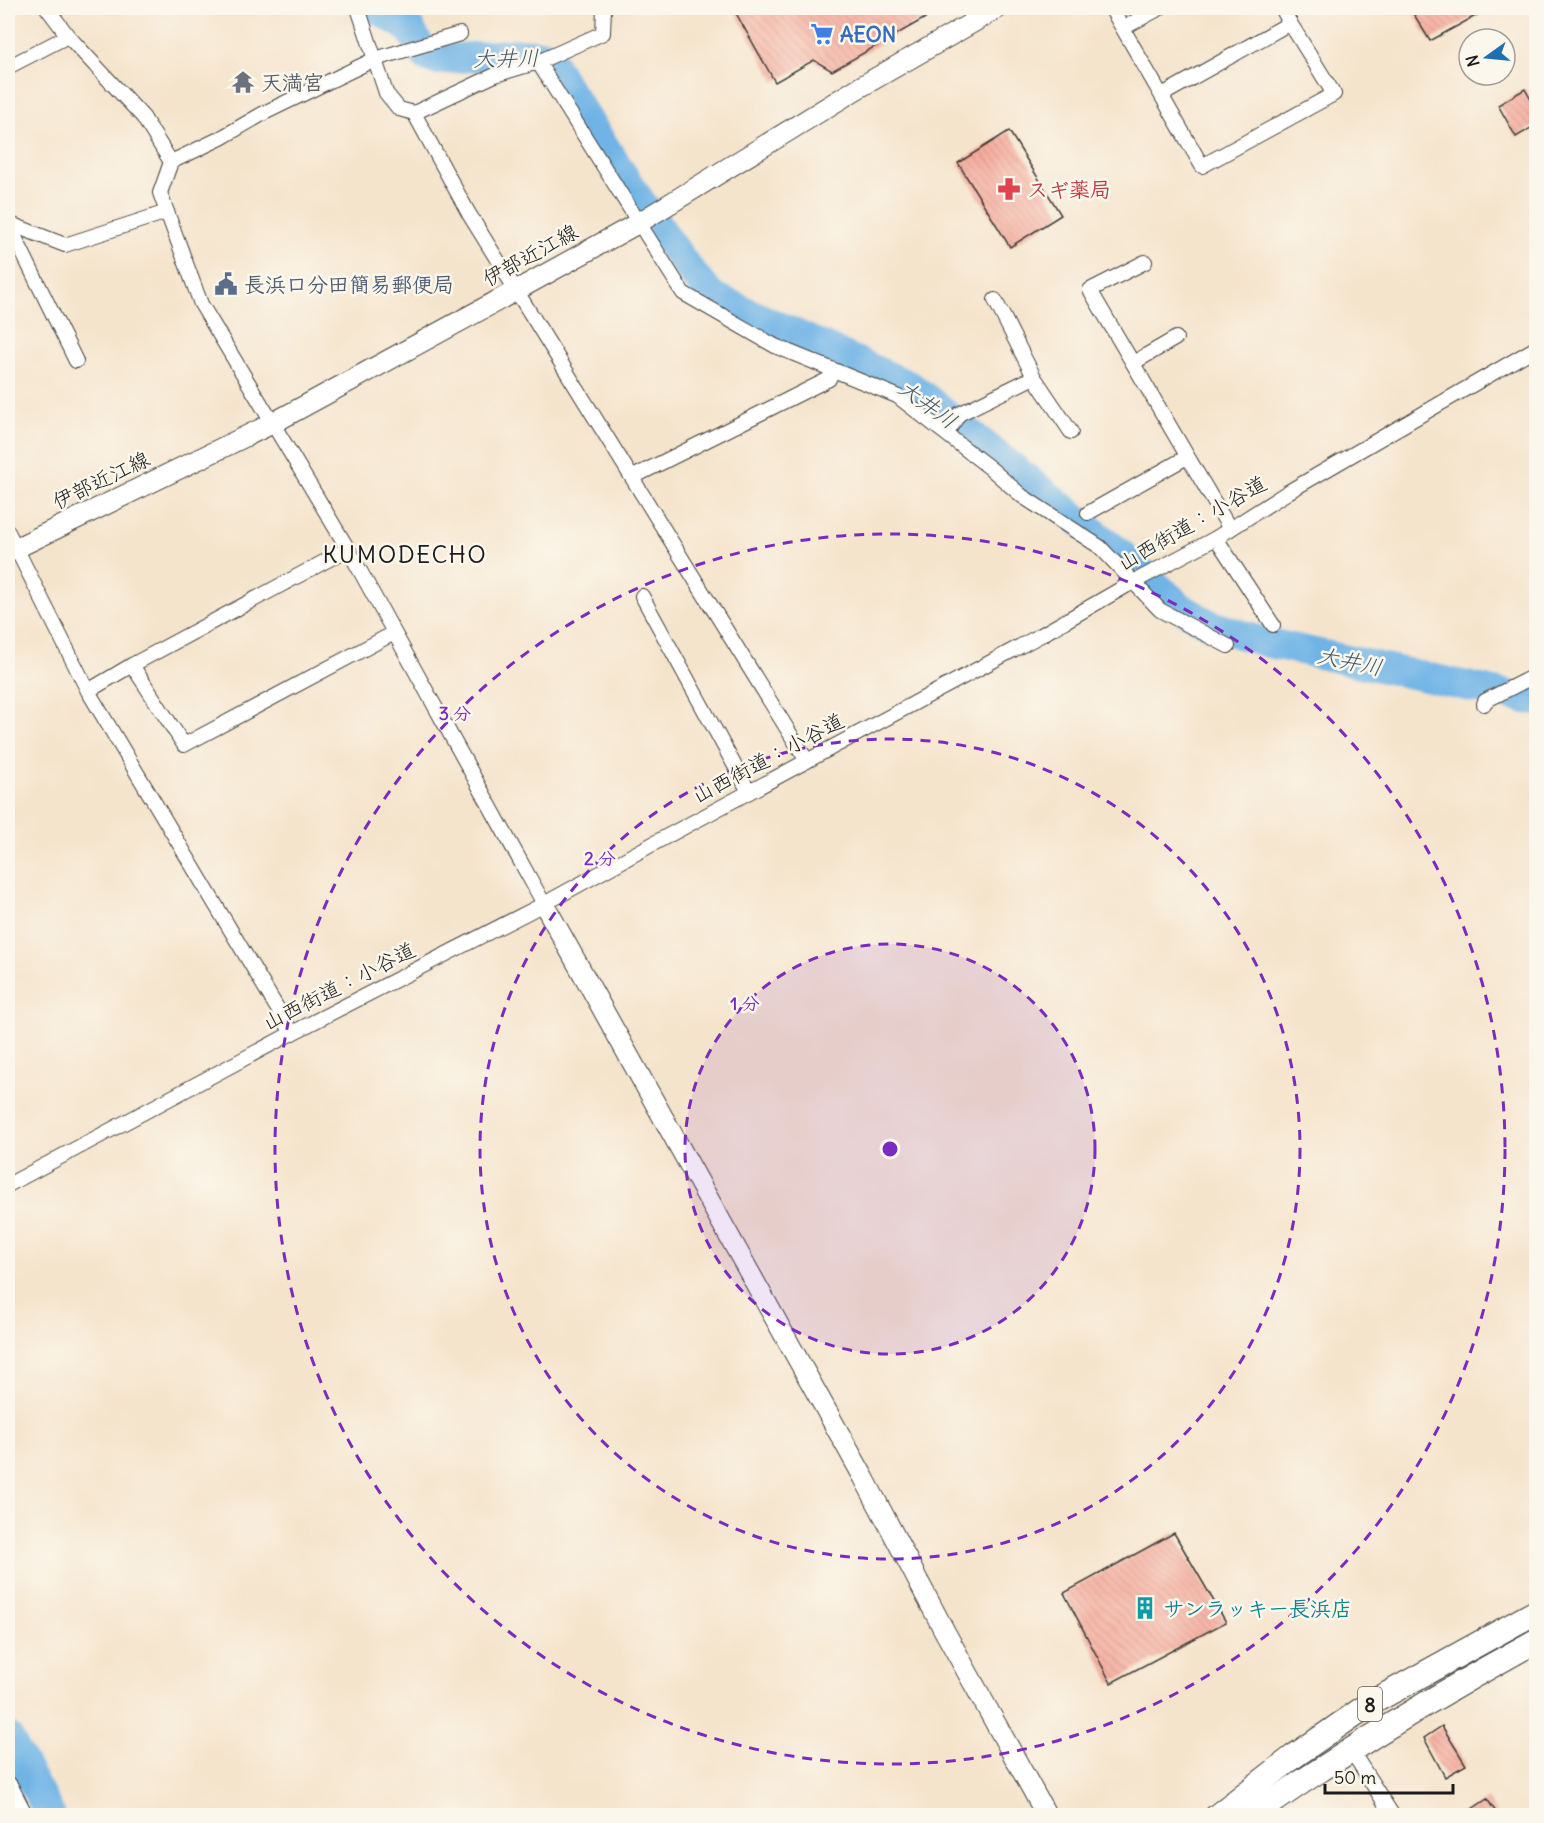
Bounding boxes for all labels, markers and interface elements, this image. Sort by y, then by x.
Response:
supermarket icon: AEON [809,21,835,47]
place label: AEON [840,21,896,48]
north arrow [1457,27,1517,87]
water label: 大井川 [473,43,539,73]
text: N [1461,53,1484,69]
temple icon: 天満宮 [230,69,256,95]
place label: 天満宮 [261,69,324,96]
pharmacy icon: スギ薬局 [996,176,1022,202]
place label: スギ薬局 [1027,176,1111,203]
street label: 伊部近江線 [478,218,582,292]
public building icon: 長浜口分田簡易郵便局 [213,271,239,297]
place label: 長浜口分田簡易郵便局 [244,271,454,298]
water label: 大井川 [893,373,963,435]
street label: 伊部近江線 [48,445,154,515]
street label: 山西街道：小谷道 [1113,469,1271,577]
district label: KUMODECHO [323,539,487,569]
water label: 大井川 [1315,640,1385,682]
text: 3 分 [439,702,471,725]
street label: 山西街道：小谷道 [687,707,849,809]
text: 2 分 [584,847,616,870]
street label: 山西街道：小谷道 [258,936,420,1036]
text: 1 分 [730,992,760,1015]
centre of rings [880,1139,900,1159]
building icon: サンラッキー長浜店 [1132,1595,1158,1621]
place label: サンラッキー長浜店 [1163,1595,1352,1622]
road number: 8 [1358,1687,1382,1721]
scale bar [1325,1757,1452,1795]
text: 50 m [1334,1766,1376,1789]

